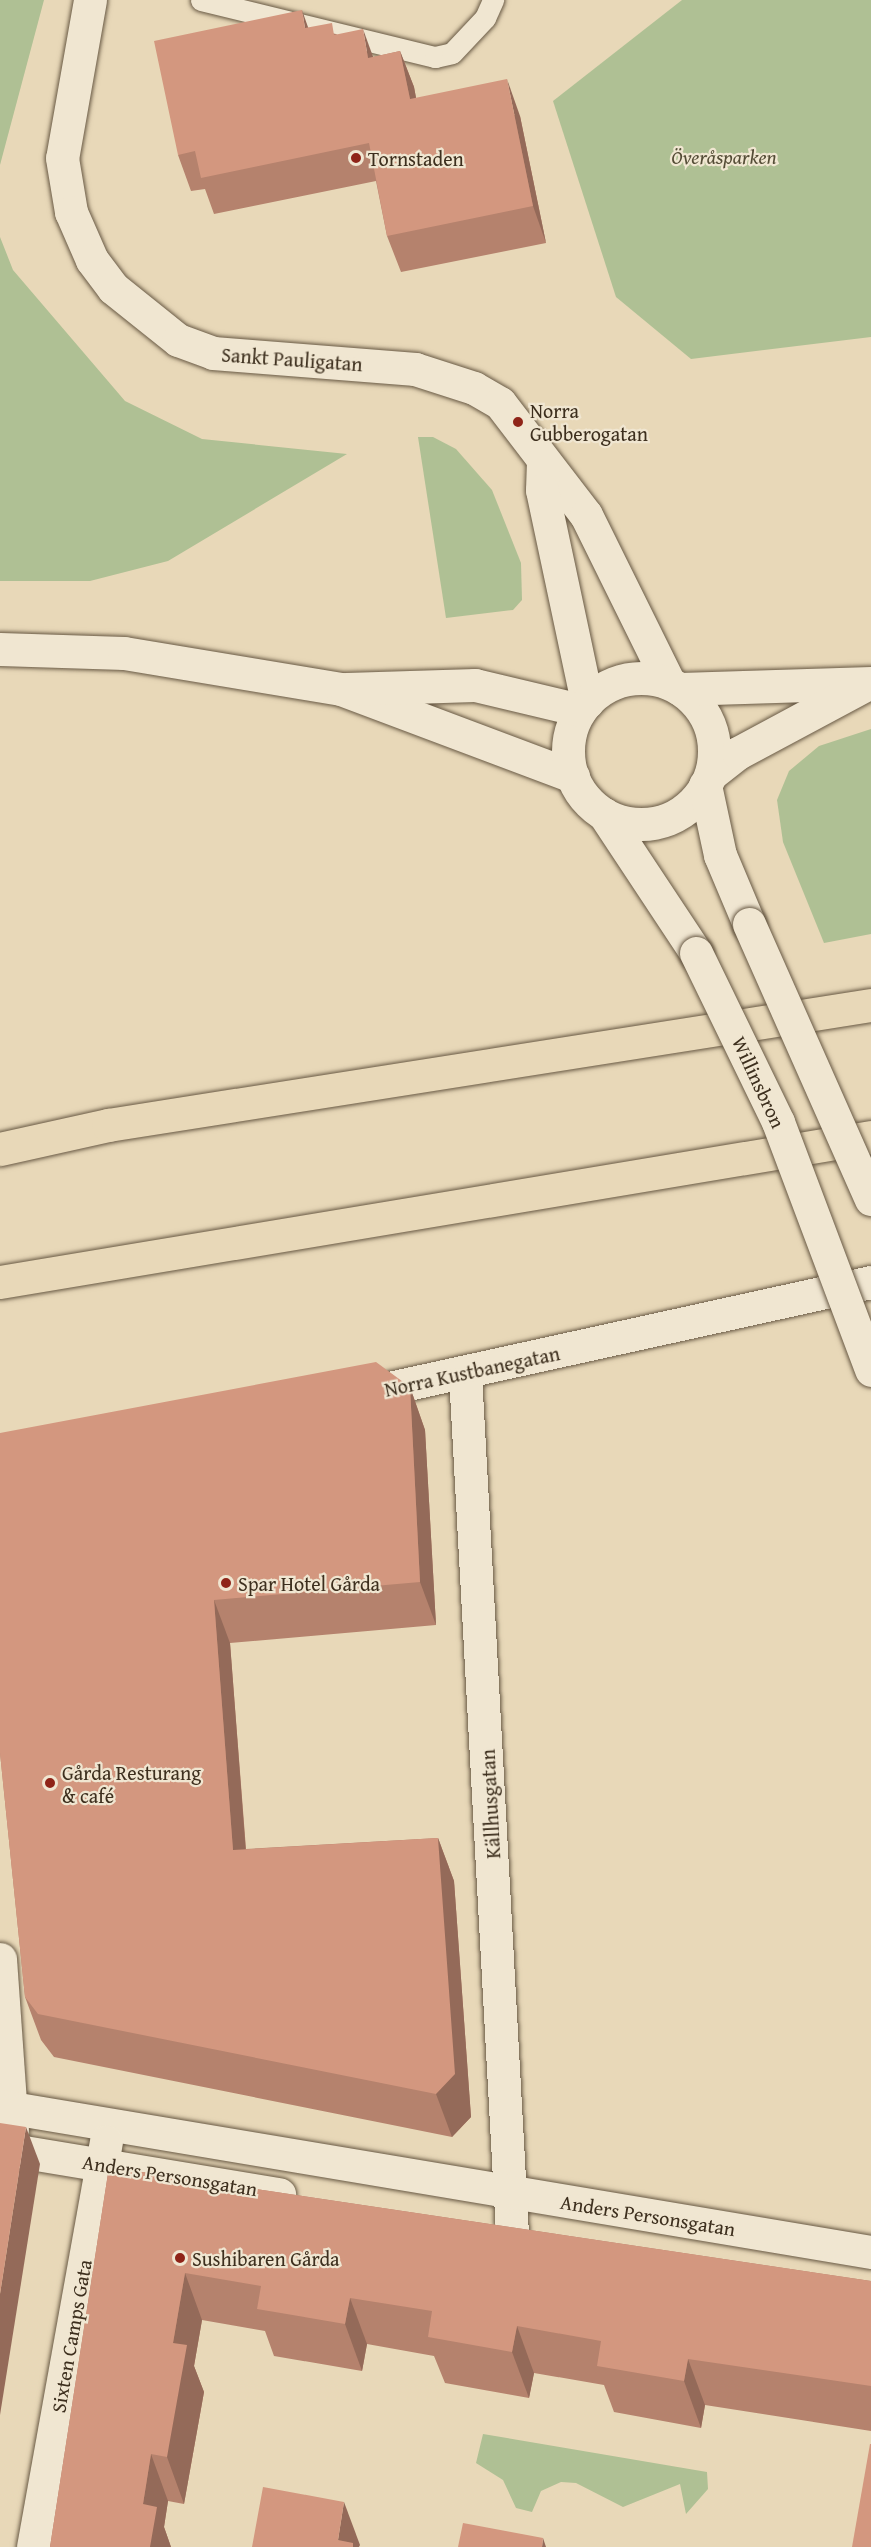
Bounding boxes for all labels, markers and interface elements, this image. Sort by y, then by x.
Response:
park label: Överåsparken [671,144,777,168]
place label: Tornstaden [368,146,464,170]
marker: Tornstaden [349,151,363,165]
street label: Sankt Pauligatan [221,342,363,376]
place label: Norra Gubberogatan [530,398,648,445]
marker: Norra Gubberogatan [511,415,525,429]
street label: Willinsbron [727,1032,791,1132]
street label: Norra Kustbanegatan [382,1341,562,1401]
place label: Spar Hotel Gårda [238,1571,380,1595]
marker: Spar Hotel Gårda [219,1576,233,1590]
street label: Källhusgatan [475,1749,505,1859]
place label: Gårda Resturang & café [62,1760,201,1807]
marker: Gårda Resturang & café [43,1776,57,1790]
street label: Anders Personsgatan [81,2149,259,2201]
street label: Anders Personsgatan [559,2189,737,2241]
place label: Sushibaren Gårda [192,2246,340,2270]
marker: Sushibaren Gårda [173,2251,187,2265]
street label: Sixten Camps Gata [46,2257,96,2415]

